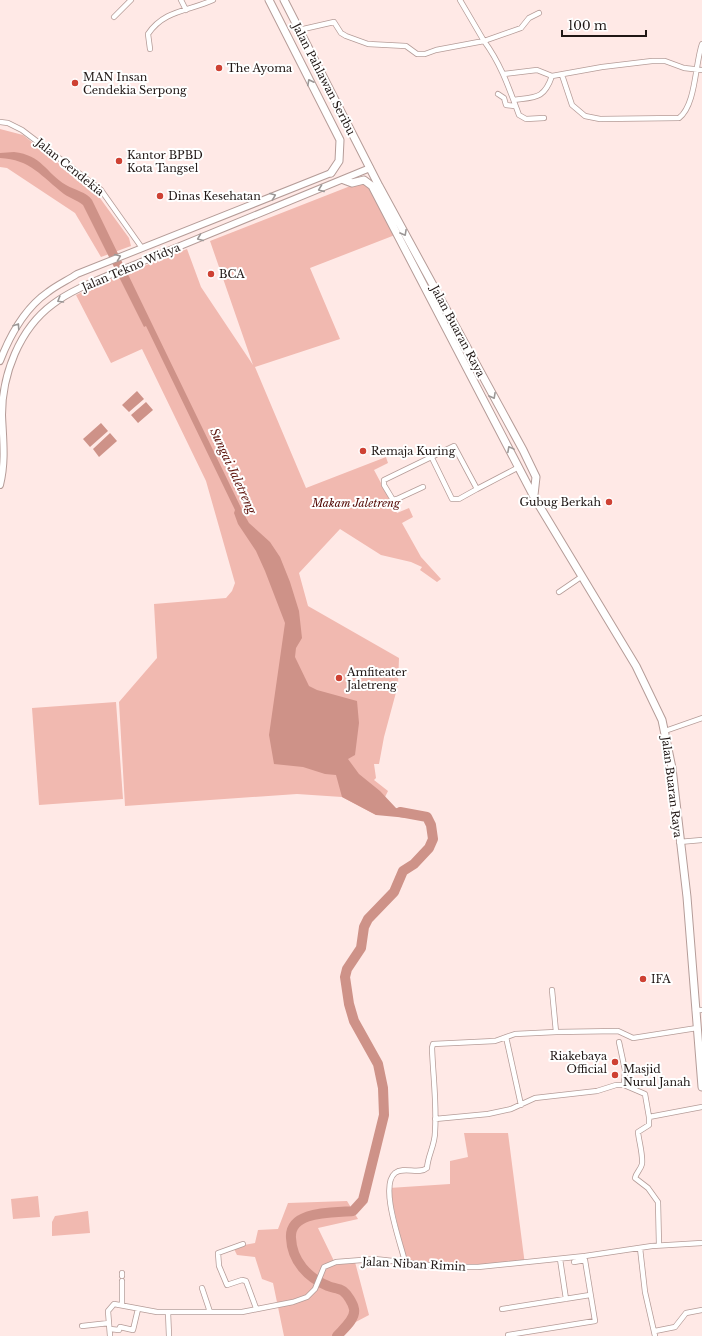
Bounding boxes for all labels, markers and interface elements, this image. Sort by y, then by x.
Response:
scale bar [562,12,646,38]
text: 100 m [568,18,607,33]
street label: Jalan Pahlawan Seribu [289,19,359,138]
place label: The Ayoma [227,61,293,75]
marker: The Ayoma [214,63,224,73]
place label: MAN Insan Cendekia Serpong [83,70,187,97]
marker: MAN Insan Cendekia Serpong [70,78,80,88]
one-way arrow [307,78,315,86]
street label: Jalan Cendekia [32,134,108,199]
place label: Kantor BPBD Kota Tangsel [127,148,203,175]
marker: Kantor BPBD Kota Tangsel [114,156,124,166]
one-way arrow [317,184,325,192]
place label: Dinas Kesehatan [168,189,261,203]
marker: Dinas Kesehatan [155,191,165,201]
one-way arrow [270,193,277,201]
one-way arrow [400,228,407,236]
one-way arrow [197,234,204,242]
street label: Jalan Tekno Widya [78,240,183,295]
one-way arrow [114,253,121,261]
place label: BCA [219,267,245,281]
marker: BCA [206,269,216,279]
street label: Jalan Buaran Raya [427,281,489,380]
one-way arrow [57,296,64,303]
one-way arrow [12,323,20,330]
one-way arrow [488,392,496,399]
water label: Sungai Jaletreng [207,425,261,517]
place label: Remaja Kuring [371,444,456,458]
marker: Remaja Kuring [358,446,368,456]
one-way arrow [507,446,515,453]
place label: Gubug Berkah [519,495,601,509]
park label: Makam Jaletreng [311,496,401,510]
marker: Gubug Berkah [604,497,614,507]
place label: Amfiteater Jaletreng [345,665,407,692]
marker: Amfiteater Jaletreng [334,673,344,683]
street label: Jalan Buaran Raya [659,734,685,839]
place label: IFA [651,972,671,986]
marker: IFA [638,974,648,984]
place label: Riakebaya Official [550,1049,608,1076]
marker: Riakebaya Official [610,1057,620,1067]
place label: Masjid Nurul Janah [623,1062,691,1089]
marker: Masjid Nurul Janah [610,1070,620,1080]
street label: Jalan Niban Rimin [360,1254,467,1274]

